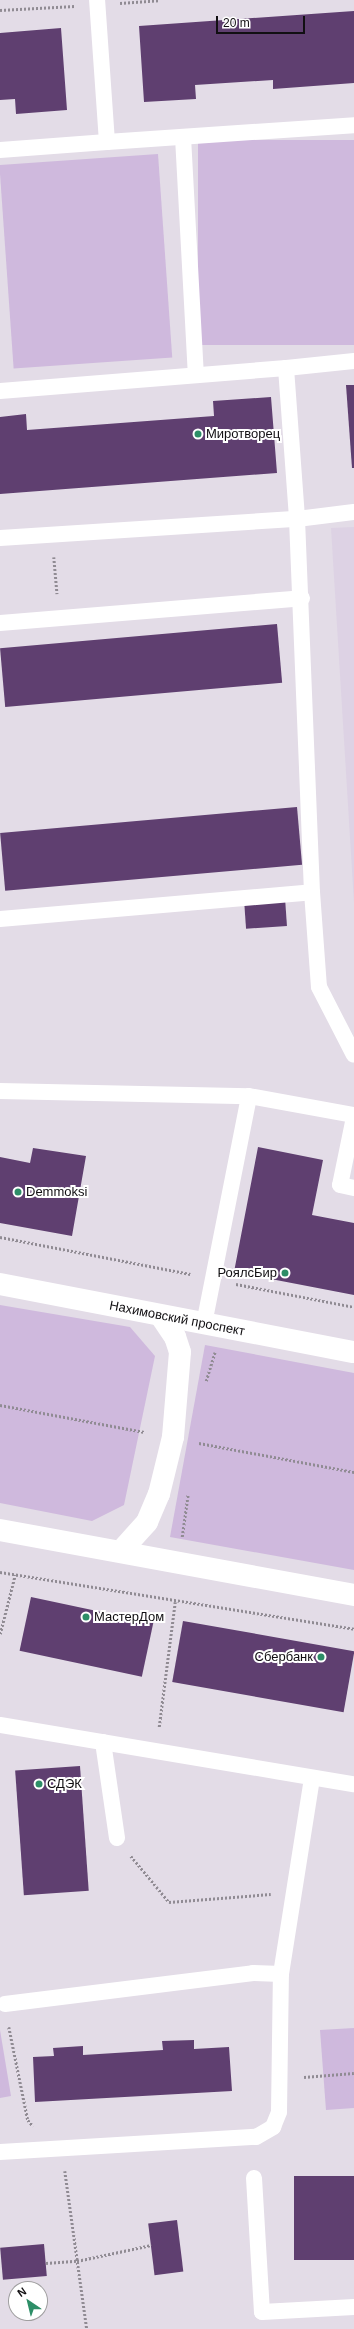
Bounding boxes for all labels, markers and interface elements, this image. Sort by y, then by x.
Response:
scale bar [218,8,307,34]
text: 20 m [223,16,250,30]
place label: Миротворец [206,426,280,442]
marker: Миротворец [193,429,203,439]
place label: Demmoksi [26,1184,87,1200]
marker: Demmoksi [13,1187,23,1197]
place label: РоялсБир [218,1265,277,1281]
marker: РоялсБир [280,1268,290,1278]
street label: Нахимовский проспект [108,1298,246,1340]
place label: МастерДом [94,1609,164,1625]
marker: МастерДом [81,1612,91,1622]
place label: Сбербанк [255,1649,313,1665]
marker: Сбербанк [316,1652,326,1662]
place label: СДЭК [47,1776,82,1792]
marker: СДЭК [34,1779,44,1789]
north arrow [8,2281,48,2321]
text: N [15,2285,28,2299]

